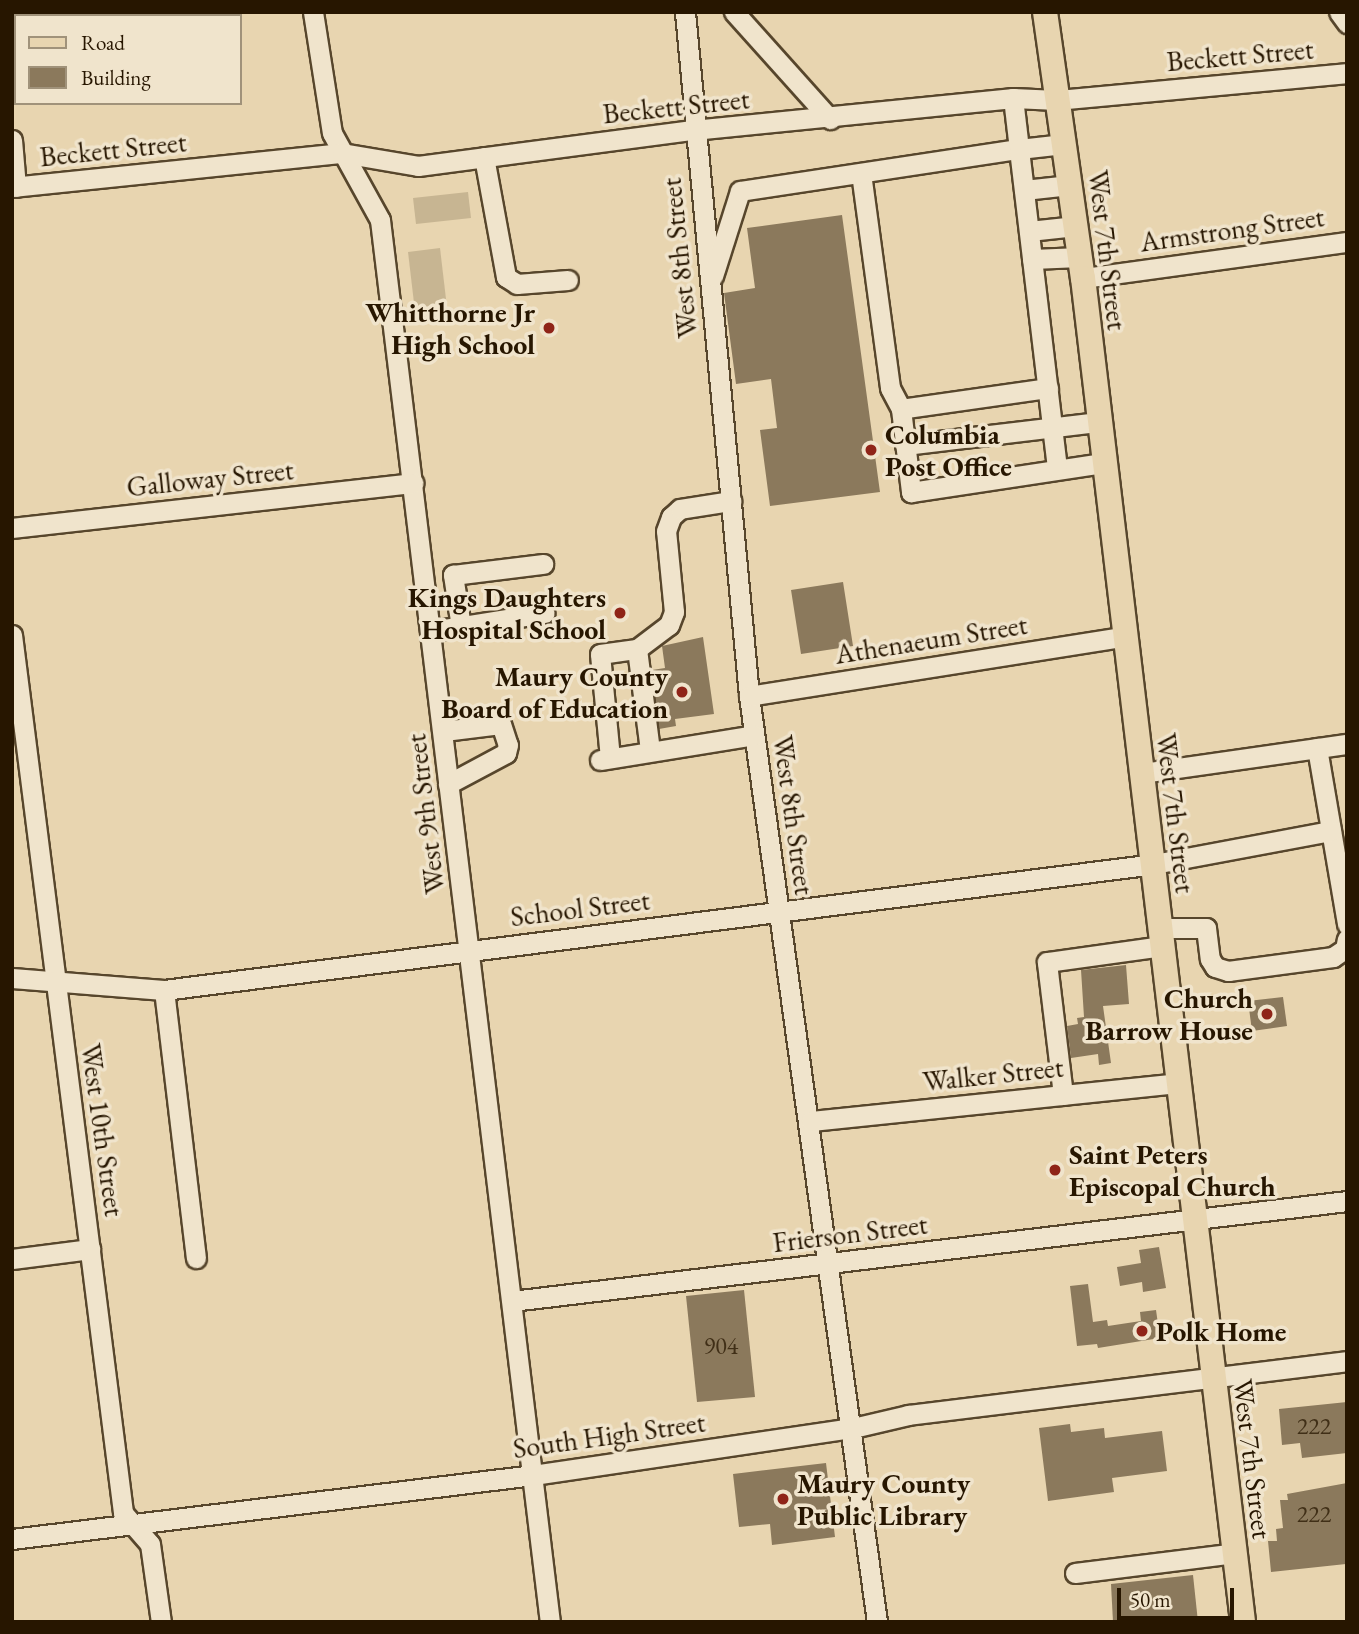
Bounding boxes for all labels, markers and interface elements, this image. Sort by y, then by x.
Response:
legend [14,14,242,105]
text: Road [81,29,125,56]
street label: Beckett Street [1165,32,1315,78]
text: Building [81,64,151,91]
street label: Beckett Street [601,82,751,130]
street label: Beckett Street [38,125,188,173]
street label: West 7th Street [1082,168,1134,332]
street label: West 8th Street [654,176,704,340]
street label: Armstrong Street [1138,199,1326,259]
place label: Whitthorne Jr High School [365,295,535,361]
marker: Whitthorne Jr High School [541,320,557,336]
place label: Columbia Post Office [885,417,1012,483]
marker: Columbia Post Office [863,442,879,458]
street label: Galloway Street [125,453,295,503]
place label: Kings Daughters Hospital School [408,580,606,646]
marker: Kings Daughters Hospital School [612,605,628,621]
street label: Athenaeum Street [833,607,1029,671]
place label: Maury County Board of Education [441,659,668,725]
marker: Maury County Board of Education [674,684,690,700]
street label: West 7th Street [1150,731,1202,895]
street label: West 9th Street [399,732,451,896]
street label: West 8th Street [766,733,822,897]
street label: School Street [508,883,652,933]
place label: Church Barrow House [1085,981,1253,1047]
marker: Church Barrow House [1259,1006,1275,1022]
street label: West 10th Street [74,1041,132,1219]
street label: Walker Street [921,1050,1065,1098]
place label: Saint Peters Episcopal Church [1069,1137,1276,1203]
marker: Saint Peters Episcopal Church [1047,1162,1063,1178]
street label: Frierson Street [771,1207,929,1259]
place label: Polk Home [1156,1314,1287,1348]
marker: Polk Home [1134,1323,1150,1339]
house number: 904 [704,1332,738,1360]
street label: West 7th Street [1227,1377,1279,1541]
street label: South High Street [511,1405,707,1465]
house number: 222 [1297,1412,1331,1440]
place label: Maury County Public Library [797,1466,970,1532]
marker: Maury County Public Library [775,1491,791,1507]
house number: 222 [1297,1500,1331,1528]
scale bar [1121,1574,1238,1618]
text: 50 m [1130,1586,1171,1613]

